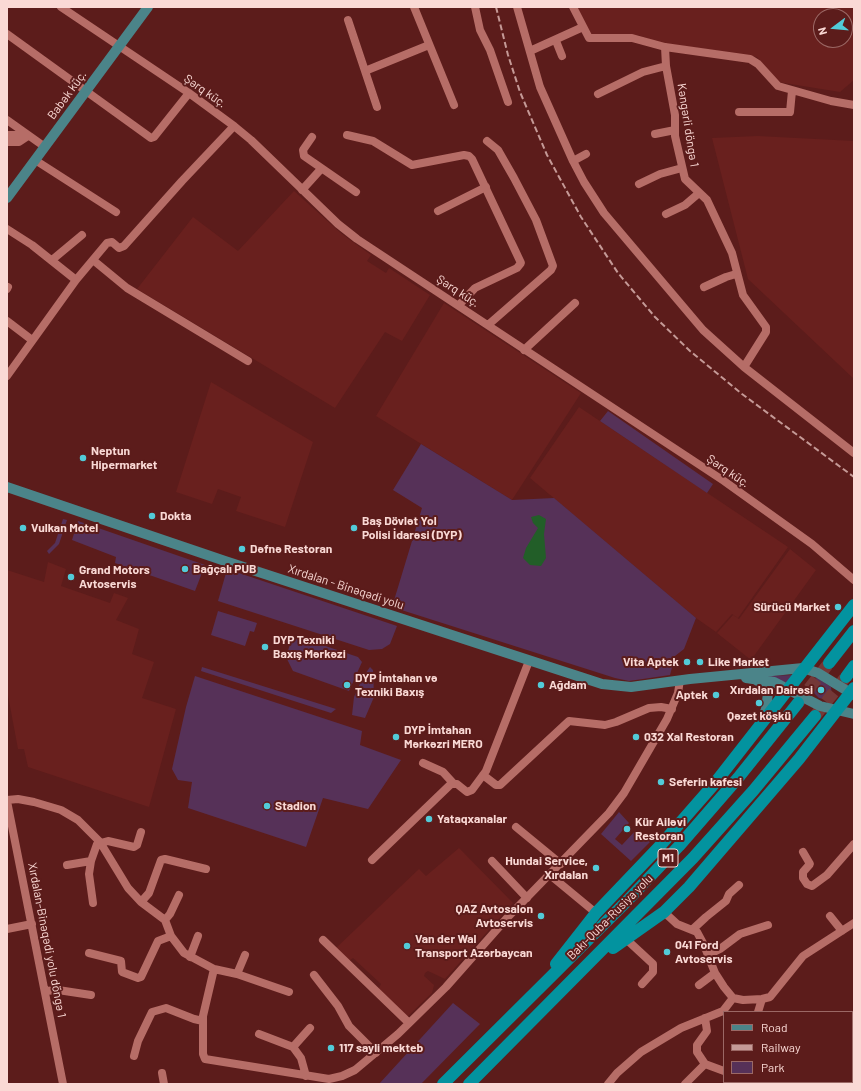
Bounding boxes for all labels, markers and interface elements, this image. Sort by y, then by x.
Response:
north arrow [813,8,853,48]
text: N [815,26,829,36]
street label: Babək küç. [45,68,89,122]
street label: Şərq küç. [181,71,229,111]
street label: Kəngərli döngə 1 [674,82,702,168]
street label: Şərq küç. [434,272,482,310]
place label: Neptun Hipermarket [91,444,157,472]
street label: Şərq küç. [704,452,752,490]
marker: Neptun Hipermarket [78,453,88,463]
place label: Dokta [160,509,191,523]
marker: Dokta [147,511,157,521]
place label: Baş Dövlət Yol Polisi İdarəsi (DYP) [362,514,462,542]
place label: Vulkan Motel [31,521,98,535]
marker: Vulkan Motel [18,523,28,533]
marker: Baş Dövlət Yol Polisi İdarəsi (DYP) [349,523,359,533]
place label: Dəfnə Restoran [250,542,332,556]
marker: Dəfnə Restoran [237,544,247,554]
street label: Xırdalan - Binəqədi yolu [286,561,406,613]
place label: Bağçalı PUB [193,562,257,576]
place label: Grand Motors Avtoservis [79,563,150,591]
marker: Bağçalı PUB [180,564,190,574]
marker: Grand Motors Avtoservis [66,572,76,582]
place label: Sürücü Market [753,600,830,614]
marker: Sürücü Market [833,602,843,612]
place label: DYP Texniki Baxış Mərkəzi [273,633,346,661]
marker: DYP Texniki Baxış Mərkəzi [260,642,270,652]
place label: Vita Aptek [623,655,679,669]
place label: Like Market [708,655,769,669]
marker: Vita Aptek [682,657,692,667]
marker: Like Market [695,657,705,667]
place label: DYP İmtahan və Texniki Baxış [355,671,438,699]
place label: Ağdam [549,678,587,692]
marker: DYP İmtahan və Texniki Baxış [342,680,352,690]
marker: Ağdam [536,680,546,690]
place label: Xırdalan Dairəsi [730,683,813,697]
marker: Xırdalan Dairəsi [816,685,826,695]
place label: Aptek [676,688,708,702]
marker: Aptek [711,690,721,700]
marker: Qəzet köşkü [754,698,764,708]
place label: Qəzet köşkü [727,709,791,723]
place label: DYP İmtahan Mərkəzri MERO [404,723,483,751]
place label: 032 Xal Restoran [644,730,734,744]
marker: DYP İmtahan Mərkəzri MERO [391,732,401,742]
marker: 032 Xal Restoran [631,732,641,742]
place label: Seferin kafesi [669,775,742,789]
marker: Seferin kafesi [656,777,666,787]
place label: Stadion [275,799,316,813]
marker: Stadion [262,801,272,811]
place label: Yataqxanalar [437,812,507,826]
marker: Yataqxanalar [424,814,434,824]
place label: Kür Ailəvi Restoran [635,815,686,843]
marker: Kür Ailəvi Restoran [622,824,632,834]
road number: M1 [658,849,678,867]
place label: Hundai Service, Xırdalan [505,854,588,882]
street label: Xırdalan-Binəqədi yolu döngə 1 [25,861,69,1019]
marker: Hundai Service, Xırdalan [591,863,601,873]
street label: Bakı-Quba-Rusiya yolu [564,871,656,963]
place label: QAZ Avtosalon Avtoservis [456,902,533,930]
marker: QAZ Avtosalon Avtoservis [536,911,546,921]
place label: Van der Wal Transport Azərbaycan [415,932,533,960]
place label: 041 Ford Avtoservis [675,938,732,966]
marker: Van der Wal Transport Azərbaycan [402,941,412,951]
marker: 041 Ford Avtoservis [662,947,672,957]
legend [723,1011,853,1083]
text: Road [761,1020,788,1034]
text: Railway [761,1040,800,1054]
place label: 117 sayli mekteb [339,1041,423,1055]
marker: 117 sayli mekteb [326,1043,336,1053]
text: Park [761,1060,785,1074]

